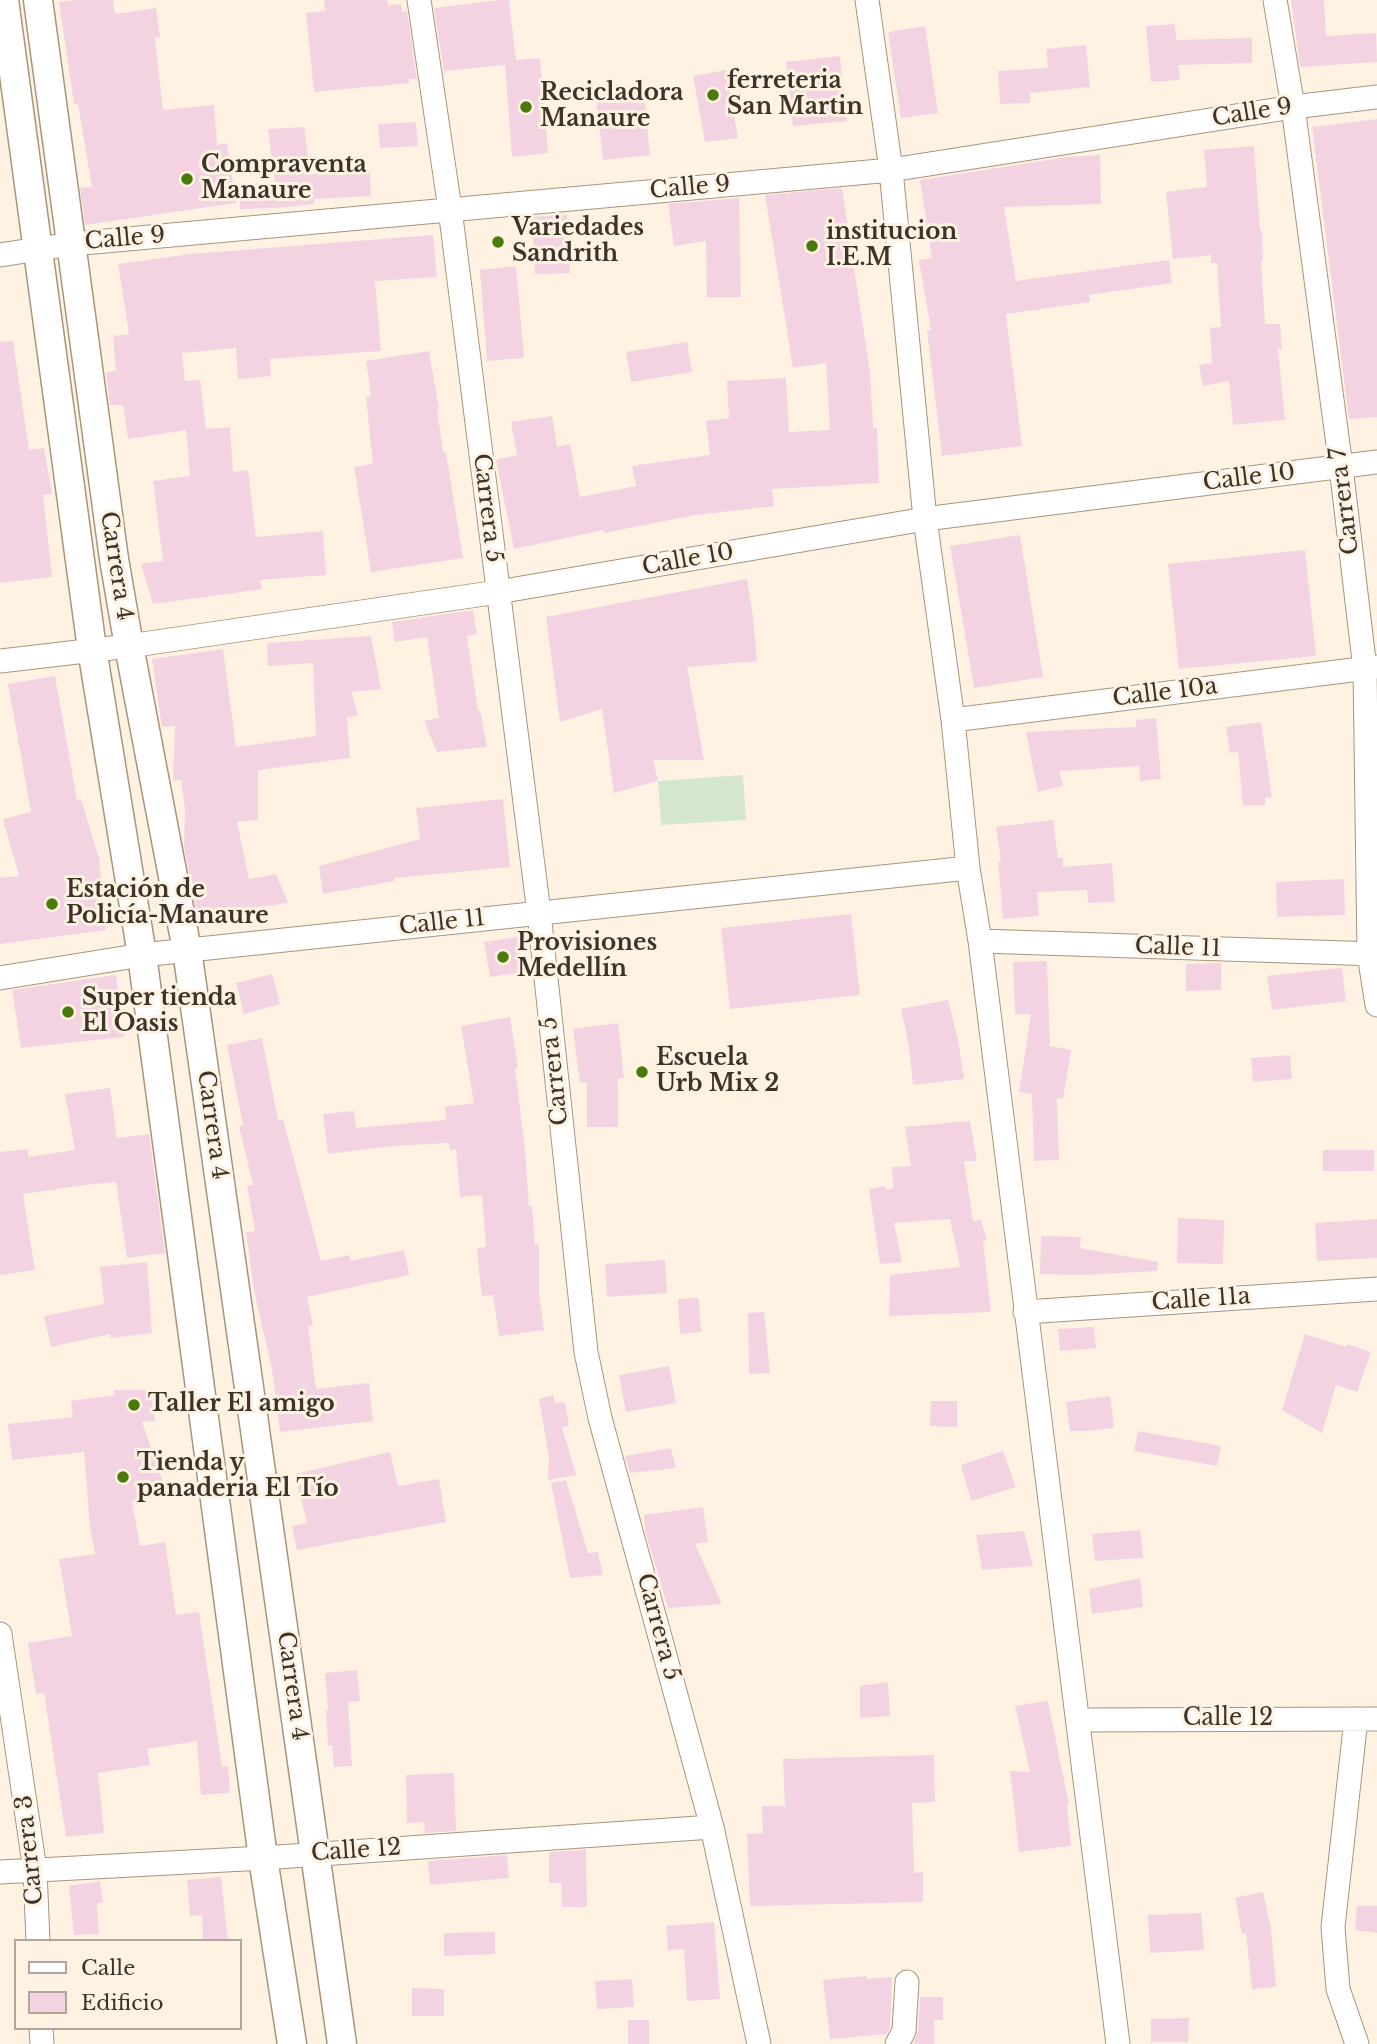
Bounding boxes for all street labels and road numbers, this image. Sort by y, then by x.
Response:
street label: Calle 9 [1210,93,1294,133]
street label: Calle 9 [649,171,731,205]
street label: Calle 9 [84,222,166,256]
street label: Carrera 7 [1325,446,1365,556]
street label: Carrera 5 [467,452,507,564]
street label: Calle 10 [1201,459,1297,497]
street label: Carrera 4 [94,510,138,622]
street label: Calle 10 [640,538,736,582]
street label: Calle 10a [1111,673,1219,713]
street label: Calle 11 [398,905,486,941]
street label: Calle 11 [1134,933,1222,963]
street label: Carrera 5 [536,1015,574,1127]
street label: Carrera 4 [191,1069,233,1181]
street label: Calle 11a [1151,1283,1251,1317]
street label: Carrera 5 [631,1571,685,1683]
street label: Carrera 4 [271,1630,313,1742]
street label: Calle 12 [1183,1705,1273,1733]
street label: Carrera 3 [10,1794,50,1906]
street label: Calle 12 [310,1834,402,1868]

